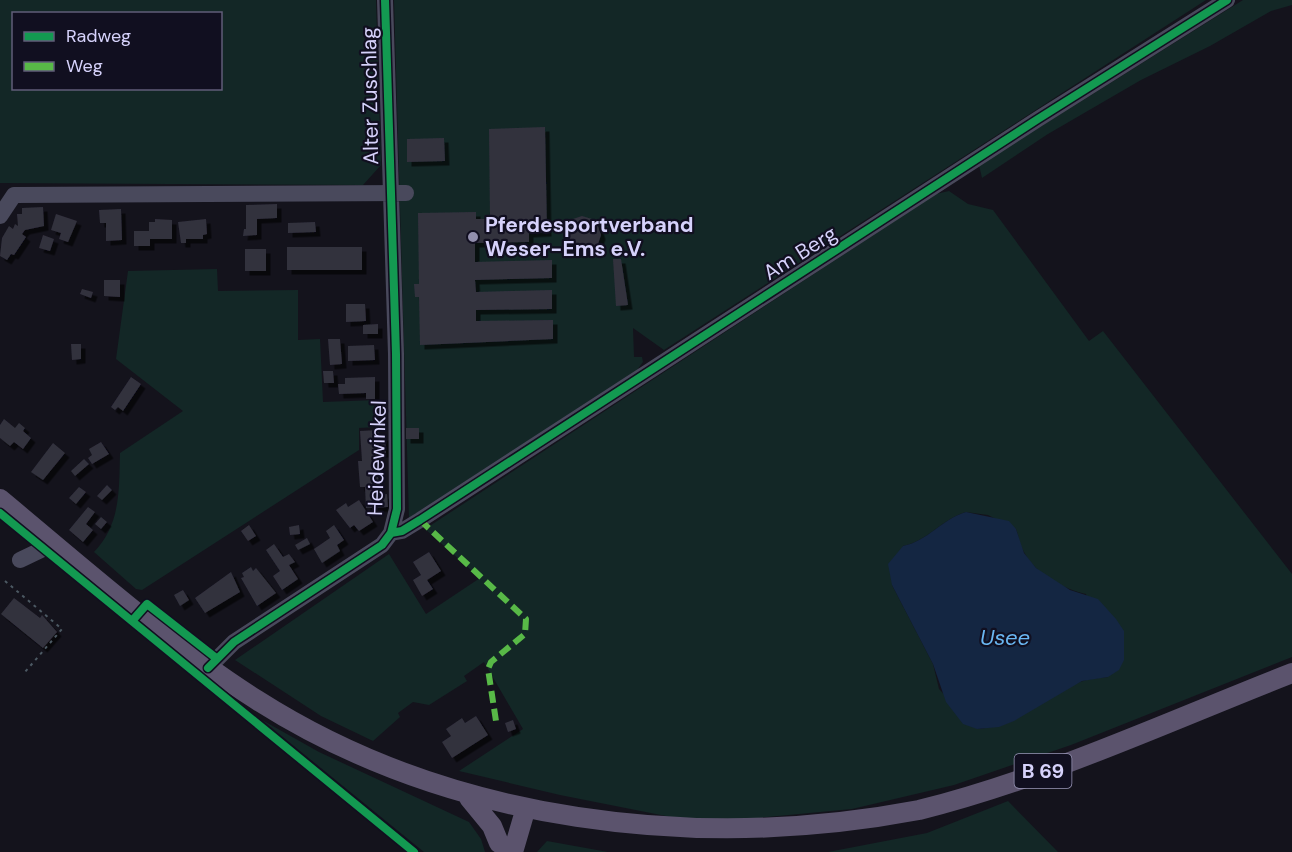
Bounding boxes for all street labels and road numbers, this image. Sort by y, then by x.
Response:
street label: Alter Zuschlag [355,27,385,165]
street label: Am Berg [758,219,842,287]
street label: Heidewinkel [361,400,393,516]
road number: B 69 [1014,754,1072,788]

